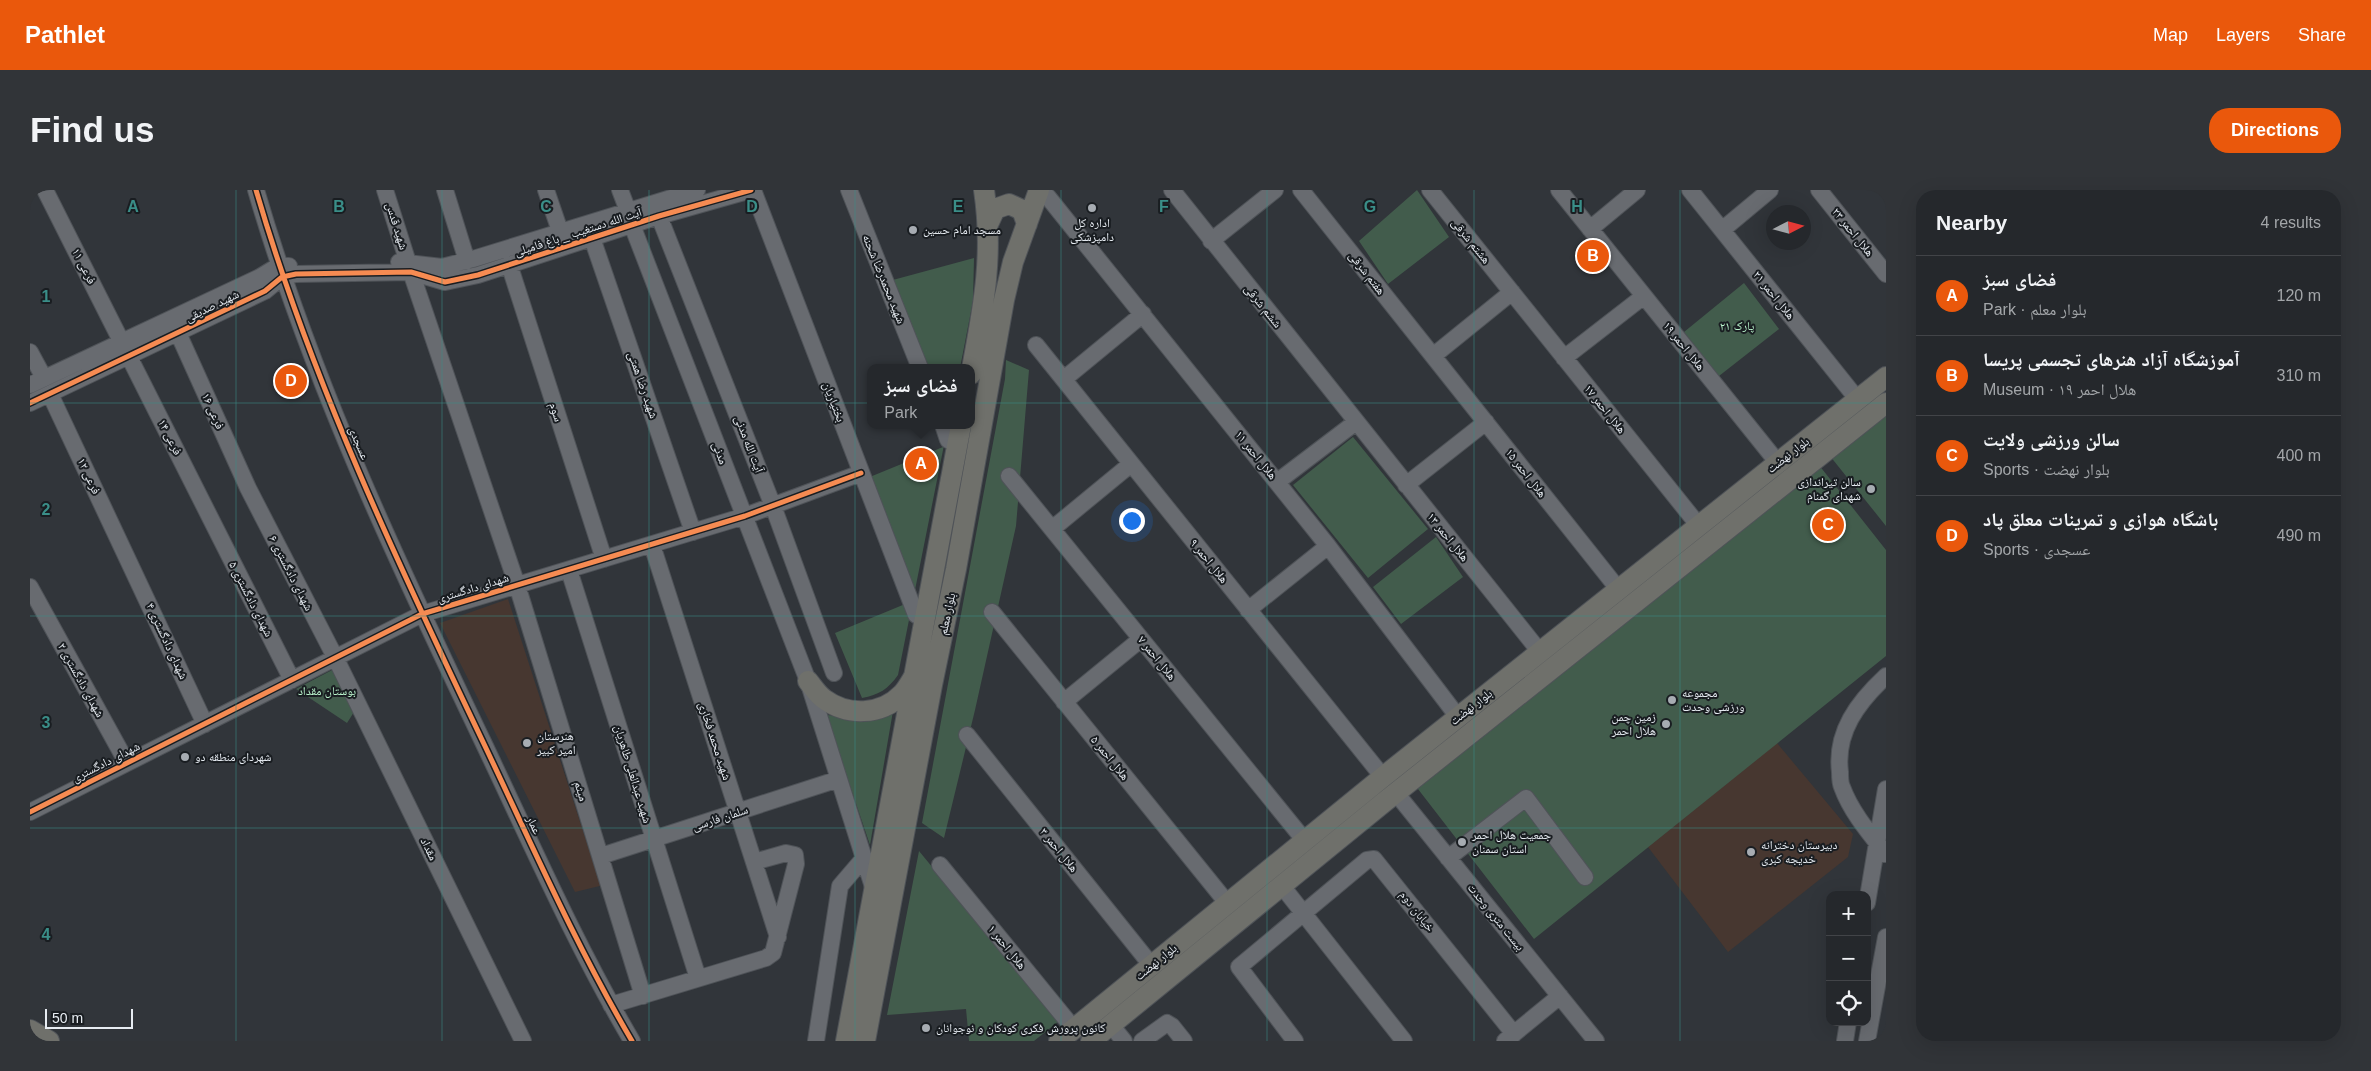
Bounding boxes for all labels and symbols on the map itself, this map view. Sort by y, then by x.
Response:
text: A [127,198,139,215]
text: B [333,198,345,215]
text: C [540,198,552,215]
text: D [746,198,758,215]
text: E [953,198,964,215]
text: F [1159,198,1169,215]
text: G [1364,198,1376,215]
text: H [1571,198,1583,215]
street label: شهید قدس [383,201,411,251]
marker: اداره کل دامپزشکی [1086,202,1098,214]
street label: آیت الله دستغیب _ باغ فامیلی [513,205,645,260]
north arrow [1766,205,1811,250]
street label: هلال احمر ۲۳ [1829,205,1877,259]
place label: اداره کل دامپزشکی [1070,216,1114,244]
street label: هشتم شرقی [1448,216,1493,267]
place label: مسجد امام حسین [923,223,1001,238]
marker: مسجد امام حسین [907,224,919,236]
street label: شهید محمدرضا شحنه [859,232,908,326]
pin: B [1577,237,1609,275]
street label: فرعی ۱۱ [69,246,99,286]
street label: هفتم شرقی [1345,249,1388,298]
street label: هلال احمر ۲۱ [1750,268,1798,322]
street label: ششم شرقی [1241,282,1285,331]
street label: شهید صدیقی [183,287,241,325]
text: 1 [42,288,51,305]
street label: هلال احمر ۱۹ [1660,319,1708,373]
park label: پارک ۲۱ [1720,319,1755,333]
street label: شهید رضا همتی [625,350,661,420]
pin: D [275,362,307,400]
street label: بختیاریان [820,380,848,424]
street label: هلال احمر ۱۷ [1581,382,1629,436]
street label: فرعی ۱۶ [199,391,227,431]
street label: سوم [545,401,566,424]
street label: آیت الله مدنی [732,414,767,475]
street label: فرعی ۱۴ [155,417,185,457]
street label: عسجدی [346,424,372,462]
street label: هلال احمر ۱۱ [1232,428,1280,482]
street label: بلوار نهضت [1764,434,1812,476]
street label: مدنی [709,440,731,466]
pin: A [905,445,937,483]
street label: هلال احمر ۱۵ [1503,446,1549,500]
street label: فرعی ۱۲ [75,456,103,496]
place label: سالن تیراندازی شهدای گمنام [1797,475,1861,504]
marker: سالن تیراندازی شهدای گمنام [1865,483,1877,495]
text: 2 [42,501,51,518]
pin: C [1812,506,1844,544]
your location [1119,508,1145,534]
street label: هلال احمر ۱۳ [1424,510,1472,564]
street label: شهدای دادگستری ۶ [266,533,316,613]
street label: هلال احمر ۹ [1187,536,1231,586]
street label: شهدای دادگستری ۵ [226,559,276,639]
street label: شهدای دادگستری [436,570,511,606]
street label: بلوار معلم [936,592,959,636]
street label: شهدای دادگستری ۴ [143,601,191,682]
street label: هلال احمر ۷ [1135,633,1179,683]
street label: شهدای دادگستری ۲ [55,640,107,720]
park label: بوستان مقداد [298,684,356,698]
street label: بلوار نهضت [1447,686,1495,728]
place label: مجموعه ورزشی وحدت [1682,686,1745,714]
marker: مجموعه ورزشی وحدت [1666,694,1678,706]
street label: شهید محمد فخاری [696,700,734,782]
place label: زمین چمن هلال احمر [1611,710,1656,738]
text: 3 [42,714,51,731]
marker: زمین چمن هلال احمر [1660,718,1672,730]
street label: شهید عبدالعلی طاهریان [611,723,655,825]
place label: هنرستان امیر کبیر [536,729,576,757]
street label: هلال احمر ۵ [1088,733,1132,783]
marker: هنرستان امیر کبیر [521,737,533,749]
street label: شهدای دادگستری [70,739,142,785]
place label: شهردای منطقه دو [195,750,272,764]
marker: شهردای منطقه دو [179,751,191,763]
street label: میثم [570,779,591,803]
street label: سلمان فارسی [690,802,750,834]
street label: عمار [523,813,544,836]
street label: هلال احمر ۳ [1037,825,1081,875]
place label: جمعیت هلال احمر استان سمنان [1471,828,1552,856]
street label: مقداد [418,835,440,863]
marker: جمعیت هلال احمر استان سمنان [1456,836,1468,848]
place label: دبیرستان دخترانه خدیجه کبری [1761,838,1837,866]
marker: دبیرستان دخترانه خدیجه کبری [1745,846,1757,858]
street label: بیست متری وحدت [1464,881,1527,954]
street label: خیابان دوم [1396,888,1438,935]
street label: هلال احمر ۱ [985,922,1029,972]
text: 4 [42,926,51,943]
street label: بلوار نهضت [1132,941,1180,983]
scale bar [45,1006,132,1029]
place label: کانون پرورش فکری کودکان و نوجوانان [936,1021,1105,1035]
marker: کانون پرورش فکری کودکان و نوجوانان [920,1022,932,1034]

